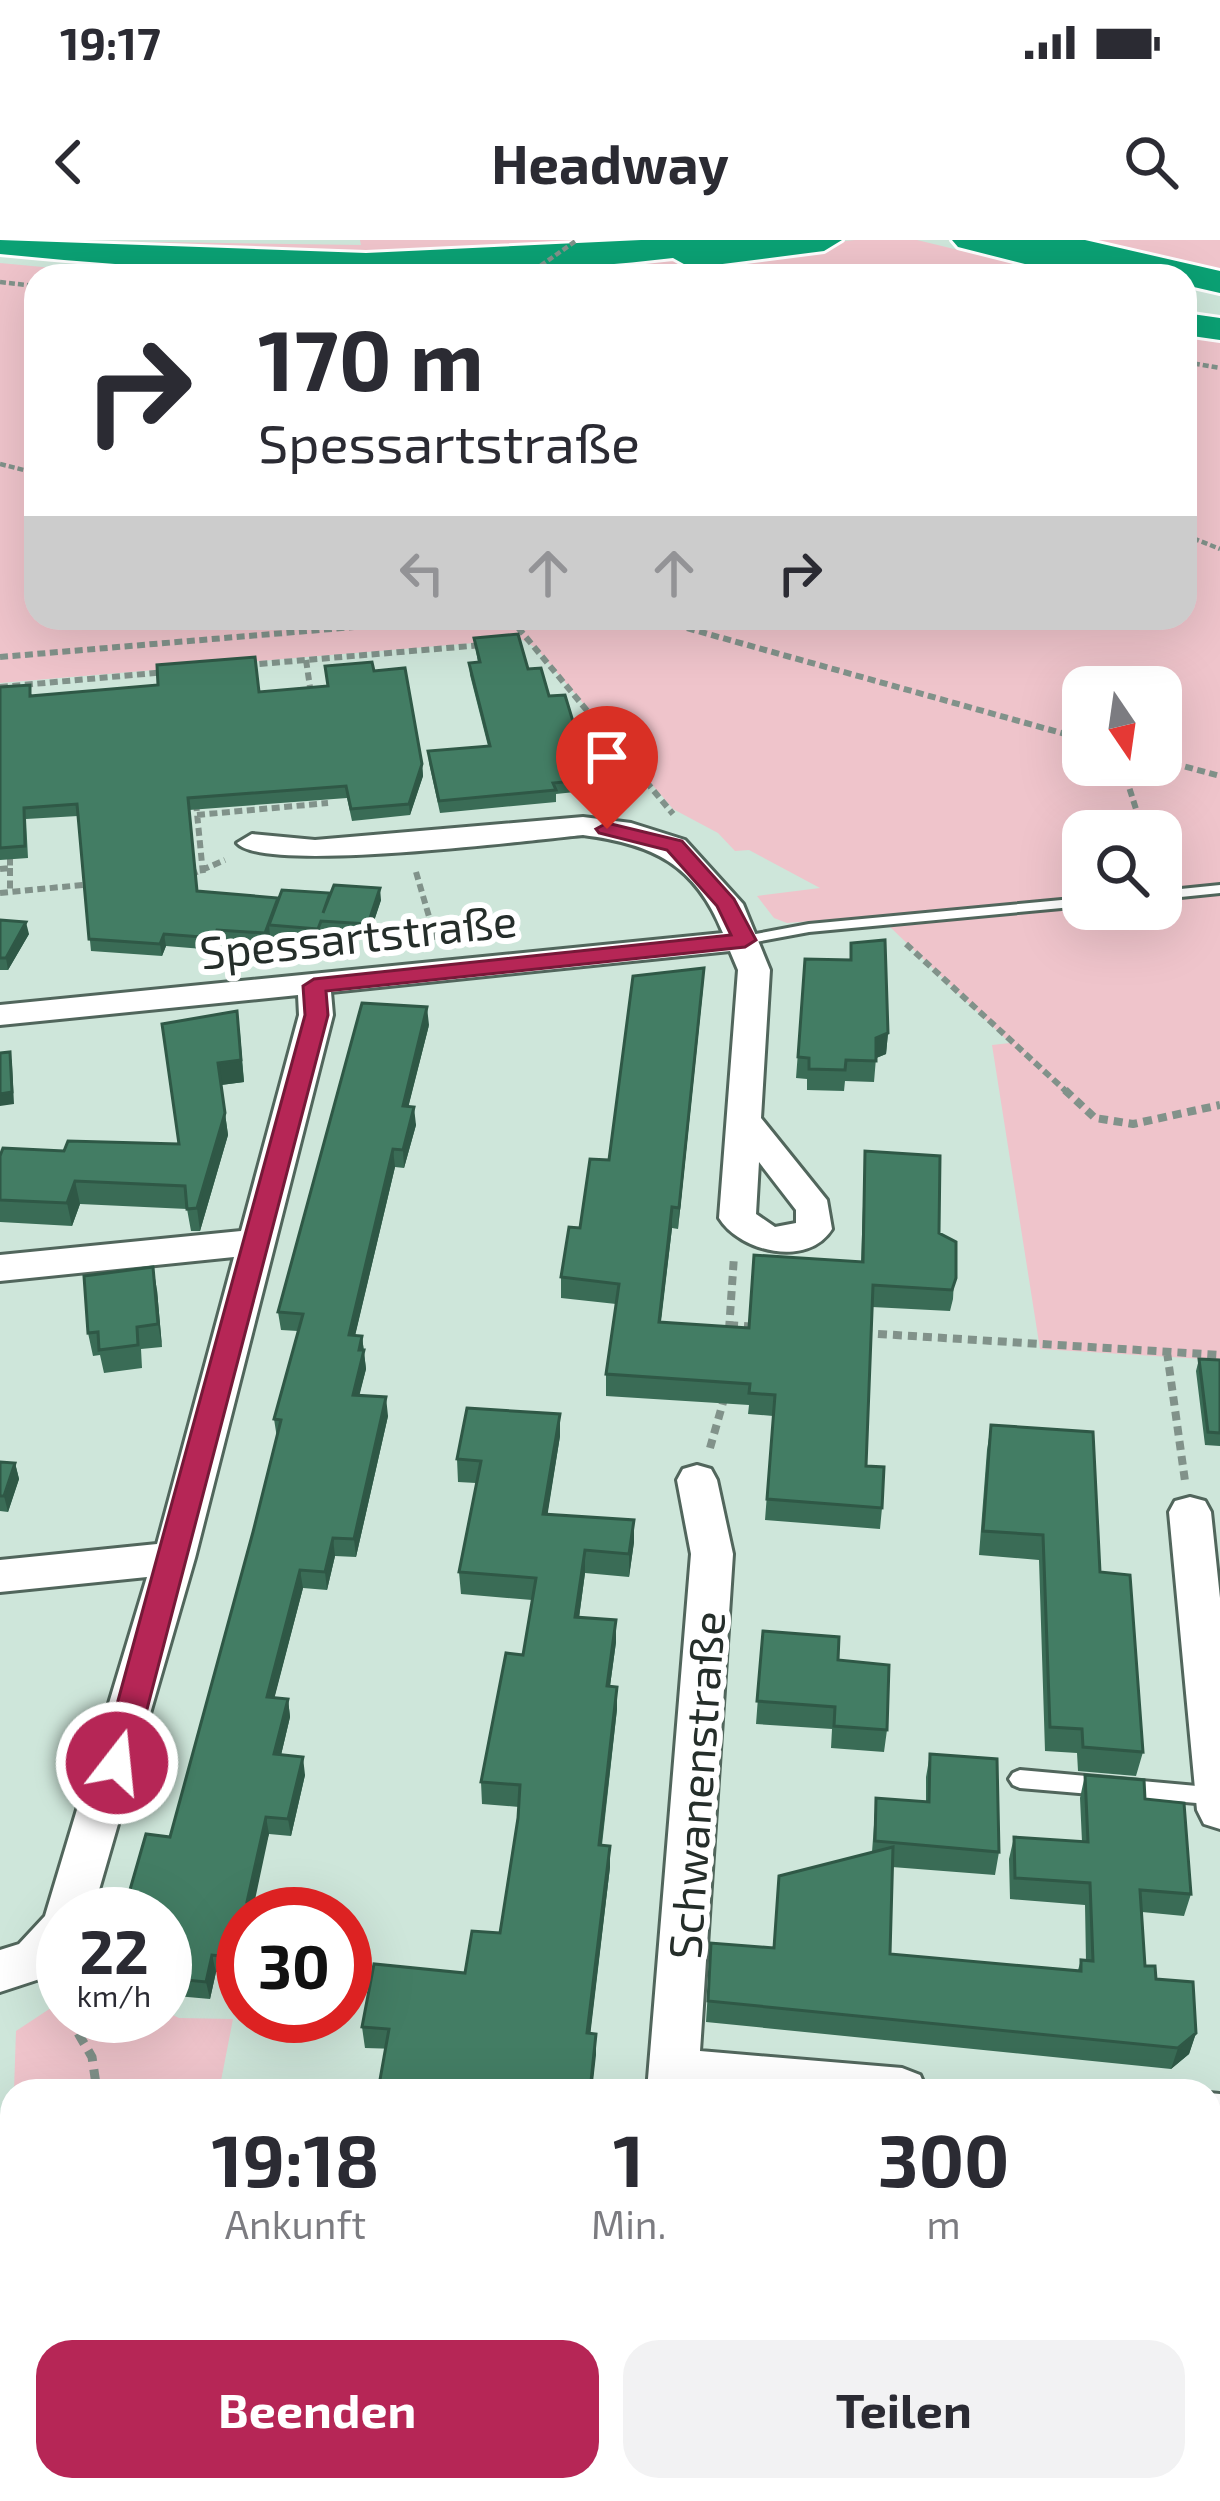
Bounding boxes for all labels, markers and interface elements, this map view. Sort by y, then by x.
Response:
text: 19:17 [60,15,161,69]
icon: back [36,129,102,195]
icon: search [1118,129,1184,195]
text: Headway [491,130,729,195]
text: 170 m [258,307,484,408]
icon: right [60,312,216,468]
text: Spessartstraße [258,409,640,474]
icon: left [389,540,455,606]
icon: ahead [515,540,581,606]
icon: ahead [641,540,707,606]
icon: right [767,540,833,606]
north arrow [1062,666,1182,786]
map controls [1062,666,1182,930]
pin [556,706,658,829]
icon: arrive [574,724,640,790]
button: search [1062,810,1182,930]
street label: Spessartstraße [197,892,519,978]
street label: Schwanenstraße [656,1609,734,1961]
position arrow [54,1700,180,1826]
speed limit sign: 30 [216,1887,372,2043]
text: 22 [79,1914,149,1986]
text: km/h [77,1977,151,2013]
text: 19:18 [211,2115,380,2201]
text: 1 [613,2115,644,2201]
text: 300 [878,2115,1010,2201]
text: Ankunft [225,2200,366,2247]
text: Min. [591,2200,666,2247]
text: m [927,2200,961,2247]
button: Beenden [36,2340,599,2478]
button: Teilen [623,2340,1185,2478]

